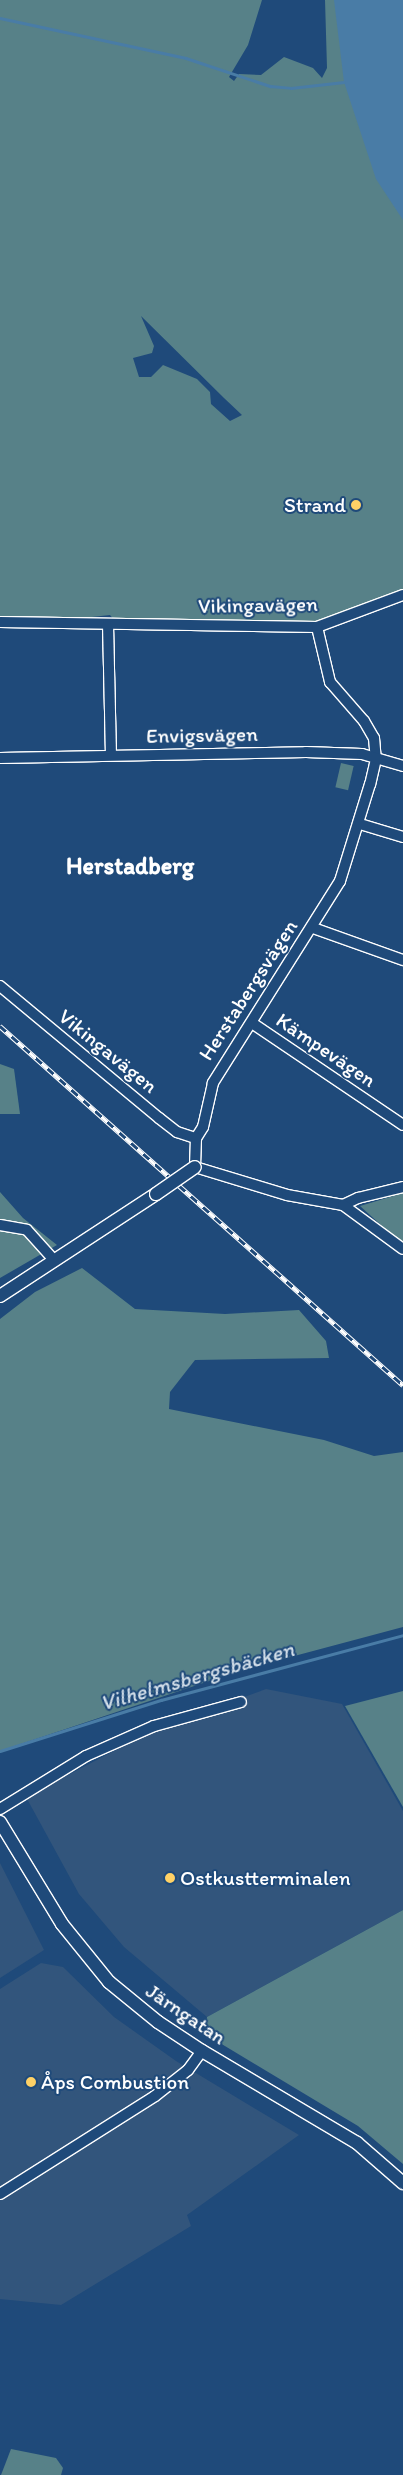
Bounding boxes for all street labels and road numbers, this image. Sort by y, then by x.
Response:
street label: Vikingavägen [198,591,318,619]
street label: Envigsvägen [146,721,258,749]
street label: Herstabergsvägen [193,915,303,1065]
street label: Vikingavägen [53,1003,163,1099]
street label: Kämpevägen [271,1007,381,1093]
street label: Järngatan [141,1978,231,2050]

